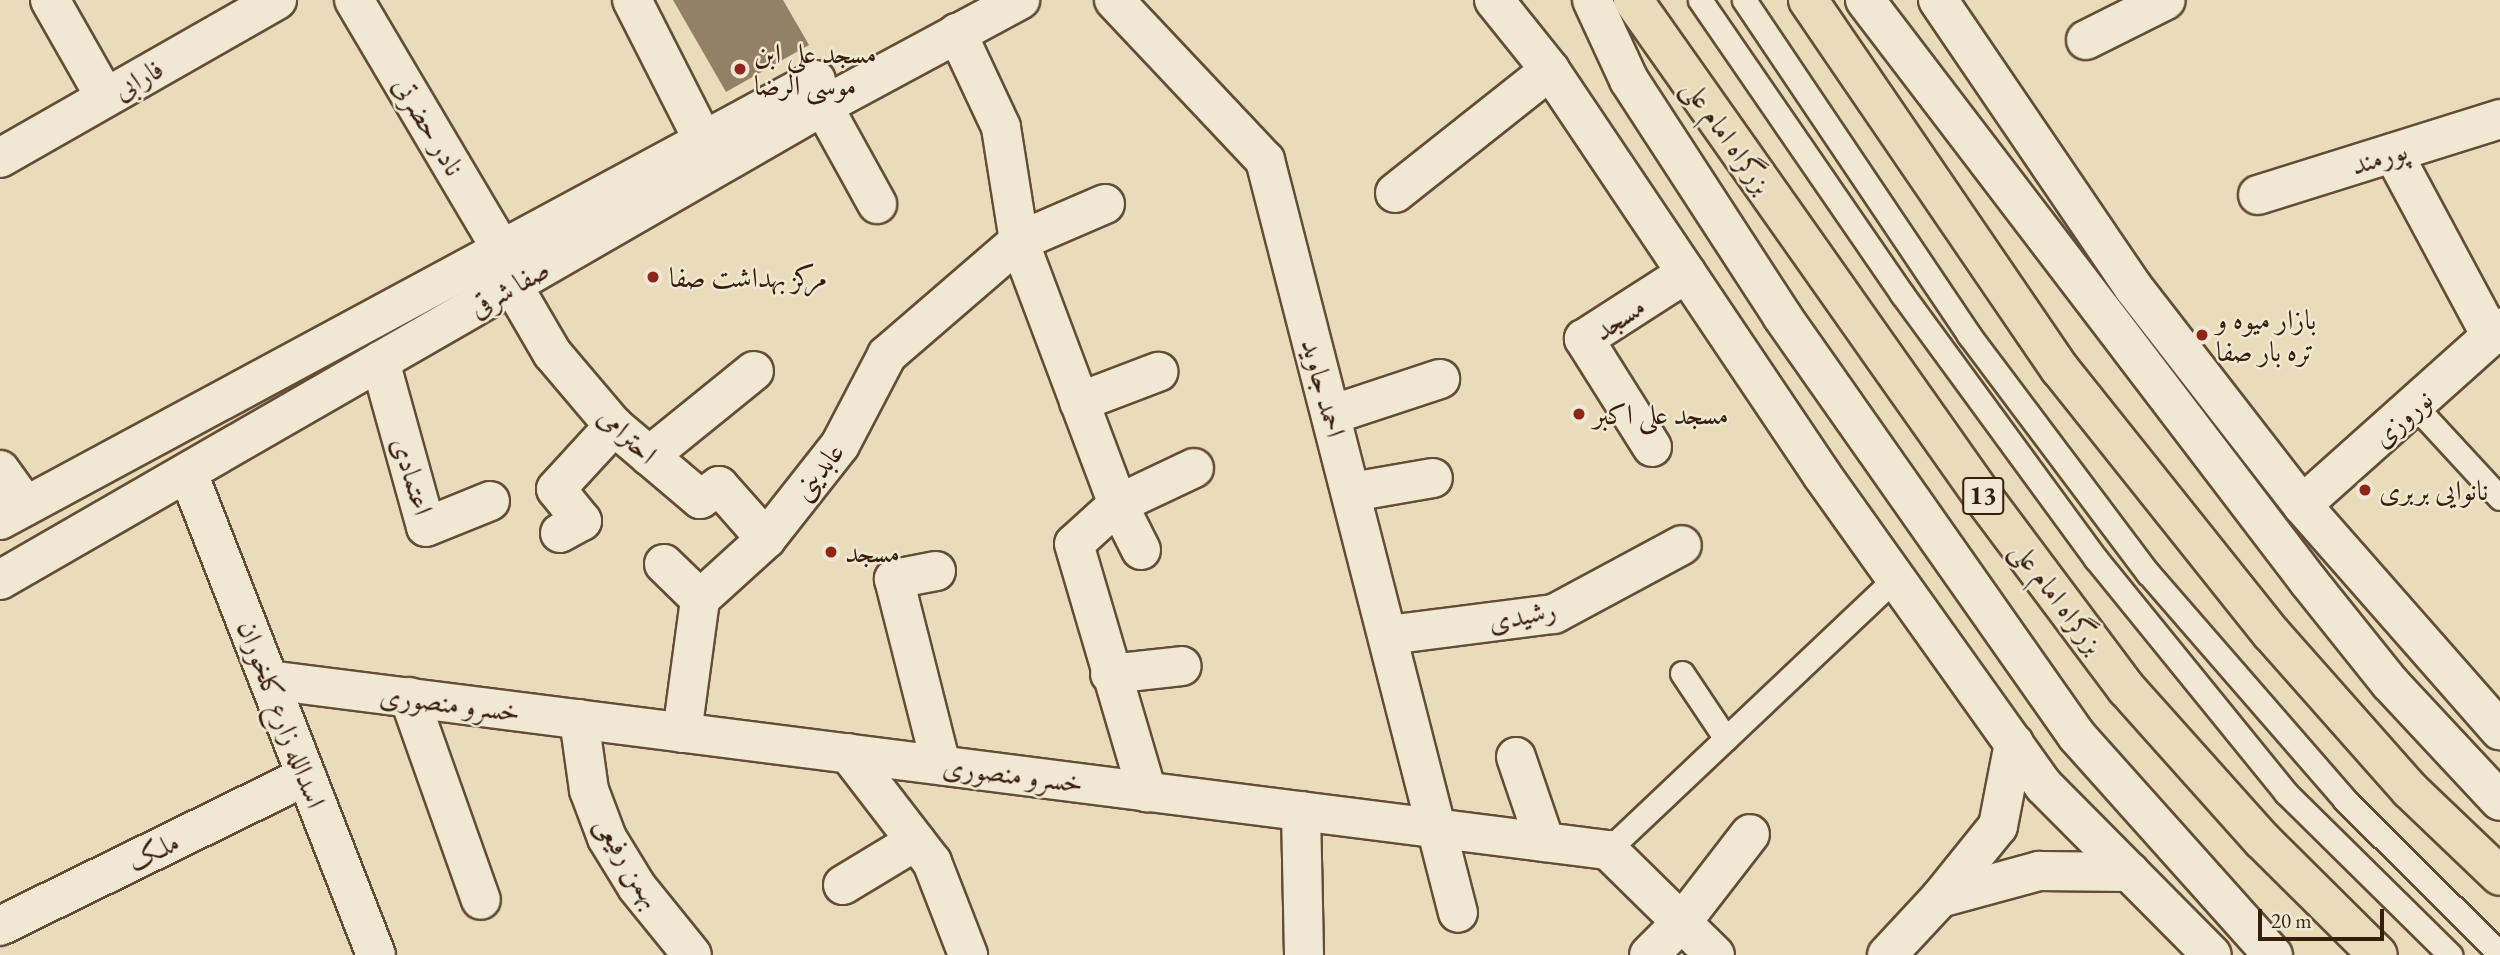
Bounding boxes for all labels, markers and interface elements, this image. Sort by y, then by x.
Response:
place label: مسجد علی ابن موسی الرضا [754,36,877,102]
street label: فارابی [107,51,169,107]
marker: مسجد علی ابن موسی الرضا [732,61,748,77]
street label: نادر حضرتی [386,70,472,182]
street label: بزرگراه امام علی [1676,72,1780,200]
street label: پورمند [2347,133,2411,181]
street label: صفا شرقی [463,252,555,324]
place label: مرکز بهداشت صفا [669,260,827,294]
marker: مرکز بهداشت صفا [643,267,663,287]
street label: مسجد [1587,289,1651,347]
place label: بازار میوه و تره بار صفا [2216,302,2316,368]
marker: بازار میوه و تره بار صفا [2194,327,2210,343]
street label: احمد جاوید [1295,335,1353,441]
street label: نوروزی [2365,382,2439,454]
place label: مسجد علی اکبر [1593,397,1729,431]
street label: احترامی [591,399,665,471]
marker: مسجد علی اکبر [1571,406,1587,422]
street label: اعتمادی [385,433,441,519]
street label: عابدینی [785,435,851,507]
place label: نانوایی بربری [2379,473,2488,507]
road number: 13 [1962,474,2004,518]
marker: نانوایی بربری [2357,482,2373,498]
street label: بزرگراه امام علی [2005,534,2111,660]
place label: مسجد [845,535,900,569]
marker: مسجد [823,544,839,560]
street label: رشیدی [1485,592,1559,638]
street label: اسدالله زارع کلخوران [231,615,333,813]
street label: خسرو منصوری [378,678,522,728]
street label: خسرو منصوری [941,749,1085,799]
street label: بهمن رفیعی [588,810,670,914]
street label: ملک [122,824,184,878]
scale bar [2262,895,2388,939]
text: 20 m [2271,907,2312,934]

